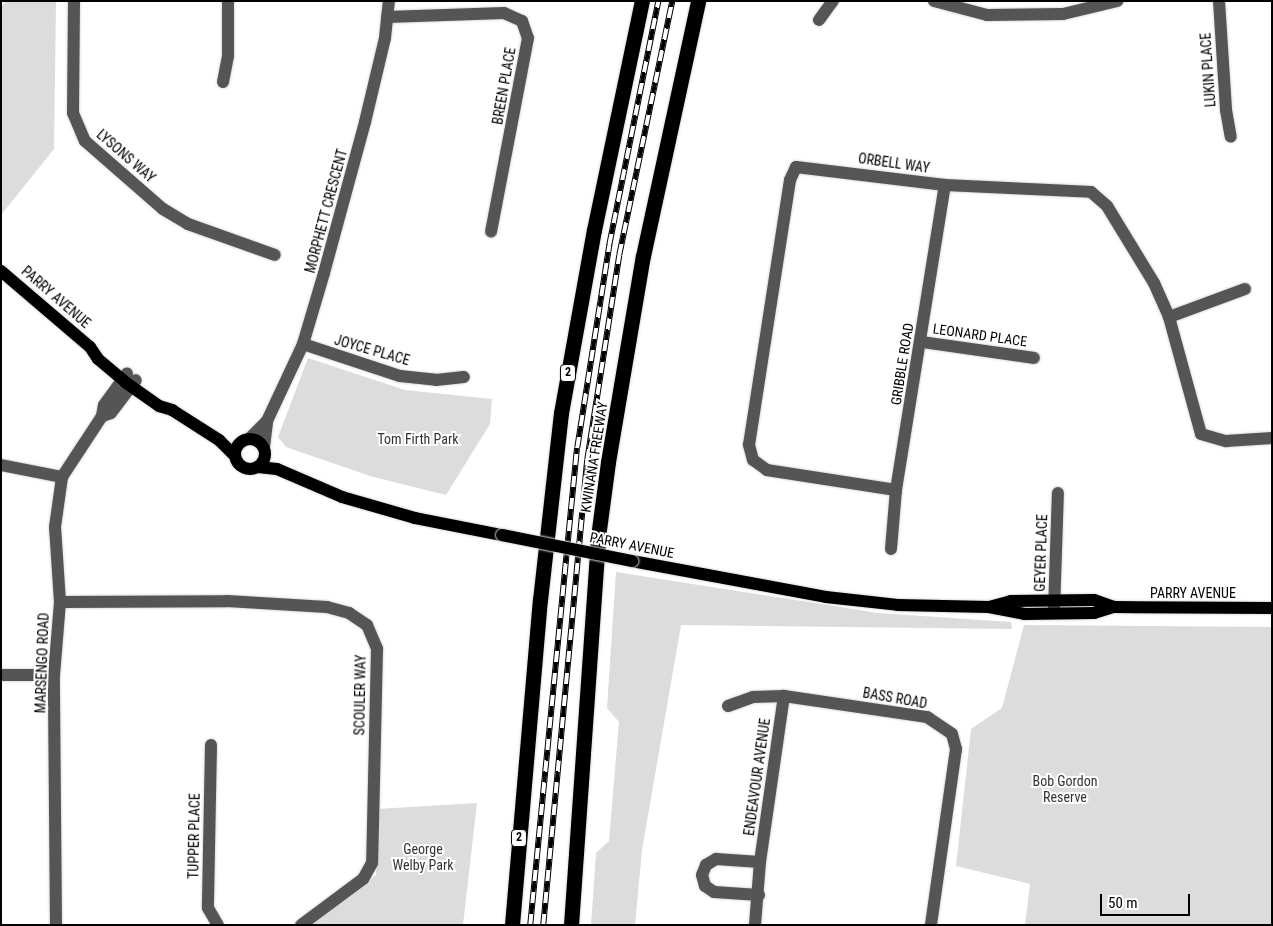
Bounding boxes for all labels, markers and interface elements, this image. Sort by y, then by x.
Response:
street label: LUKIN PLACE [1197,32,1219,108]
street label: BREEN PLACE [489,46,519,126]
street label: LYSONS WAY [93,126,159,186]
street label: MORPHETT CRESCENT [301,147,351,275]
street label: ORBELL WAY [857,150,931,176]
street label: PARRY AVENUE [18,263,94,331]
street label: LEONARD PLACE [932,320,1028,350]
street label: GRIBBLE ROAD [887,322,917,406]
street label: JOYCE PLACE [332,331,412,369]
road number: 2 [559,363,577,382]
street label: KWINANA FREEWAY [577,400,611,514]
park label: Tom Firth Park [377,431,459,447]
street label: GEYER PLACE [1031,514,1051,592]
street label: PARRY AVENUE [588,529,676,561]
street label: PARRY AVENUE [1150,585,1236,601]
street label: MARSENGO ROAD [32,612,52,714]
street label: SCOULER WAY [351,654,369,736]
street label: BASS ROAD [861,684,929,712]
street label: ENDEAVOUR AVENUE [740,717,774,837]
park label: Bob Gordon Reserve [1033,773,1097,806]
street label: TUPPER PLACE [185,793,203,879]
road number: 2 [510,828,528,848]
park label: George Welby Park [392,841,454,874]
scale bar [1103,884,1193,916]
text: 50 m [1108,894,1138,912]

